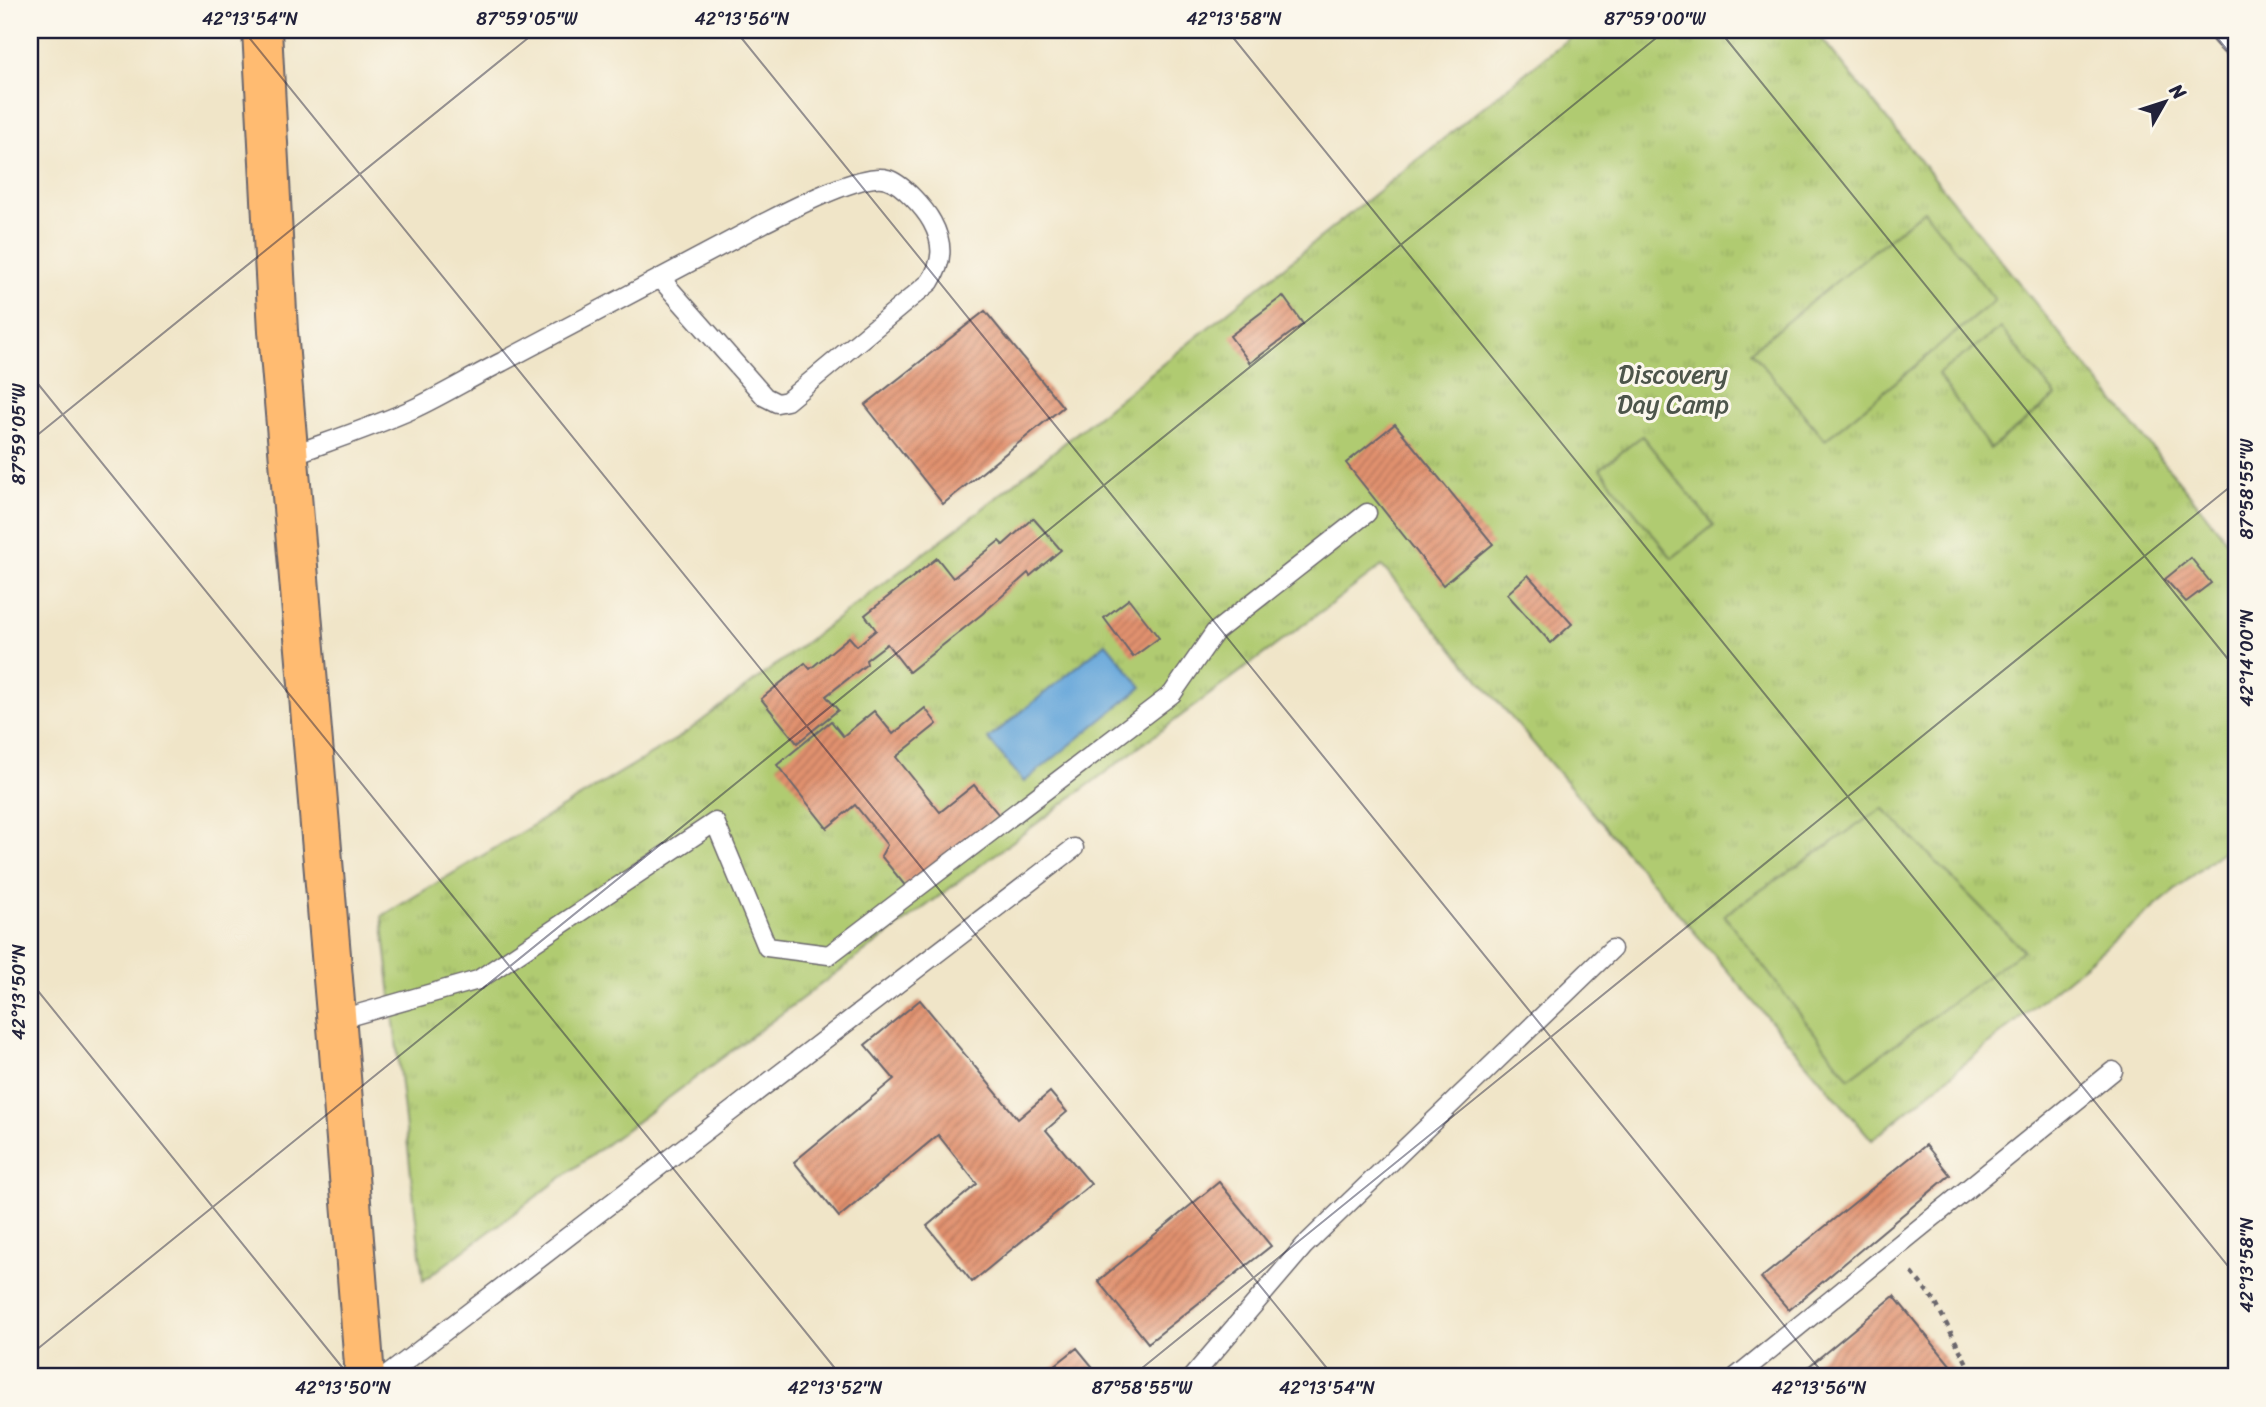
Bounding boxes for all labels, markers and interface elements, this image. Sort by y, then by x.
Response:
text: 42°13'54"N [202,3,298,35]
text: 87°59'05"W [476,3,579,35]
text: 42°13'56"N [695,3,790,35]
text: 42°13'58"N [1186,3,1282,35]
text: 87°59'00"W [1604,3,1707,35]
north arrow [2130,66,2200,136]
text: N [2160,75,2195,108]
park label: Discovery Day Camp [1617,351,1729,427]
text: 87°59'05"W [3,382,35,485]
text: 87°58'55"W [2231,438,2263,539]
text: 42°14'00"N [2231,609,2263,707]
text: 42°13'50"N [3,944,35,1040]
text: 42°13'58"N [2231,1217,2263,1313]
text: 42°13'50"N [295,1372,391,1404]
text: 42°13'52"N [788,1372,883,1404]
text: 87°58'55"W [1092,1372,1193,1404]
text: 42°13'54"N [1279,1372,1375,1404]
text: 42°13'56"N [1772,1372,1867,1404]

